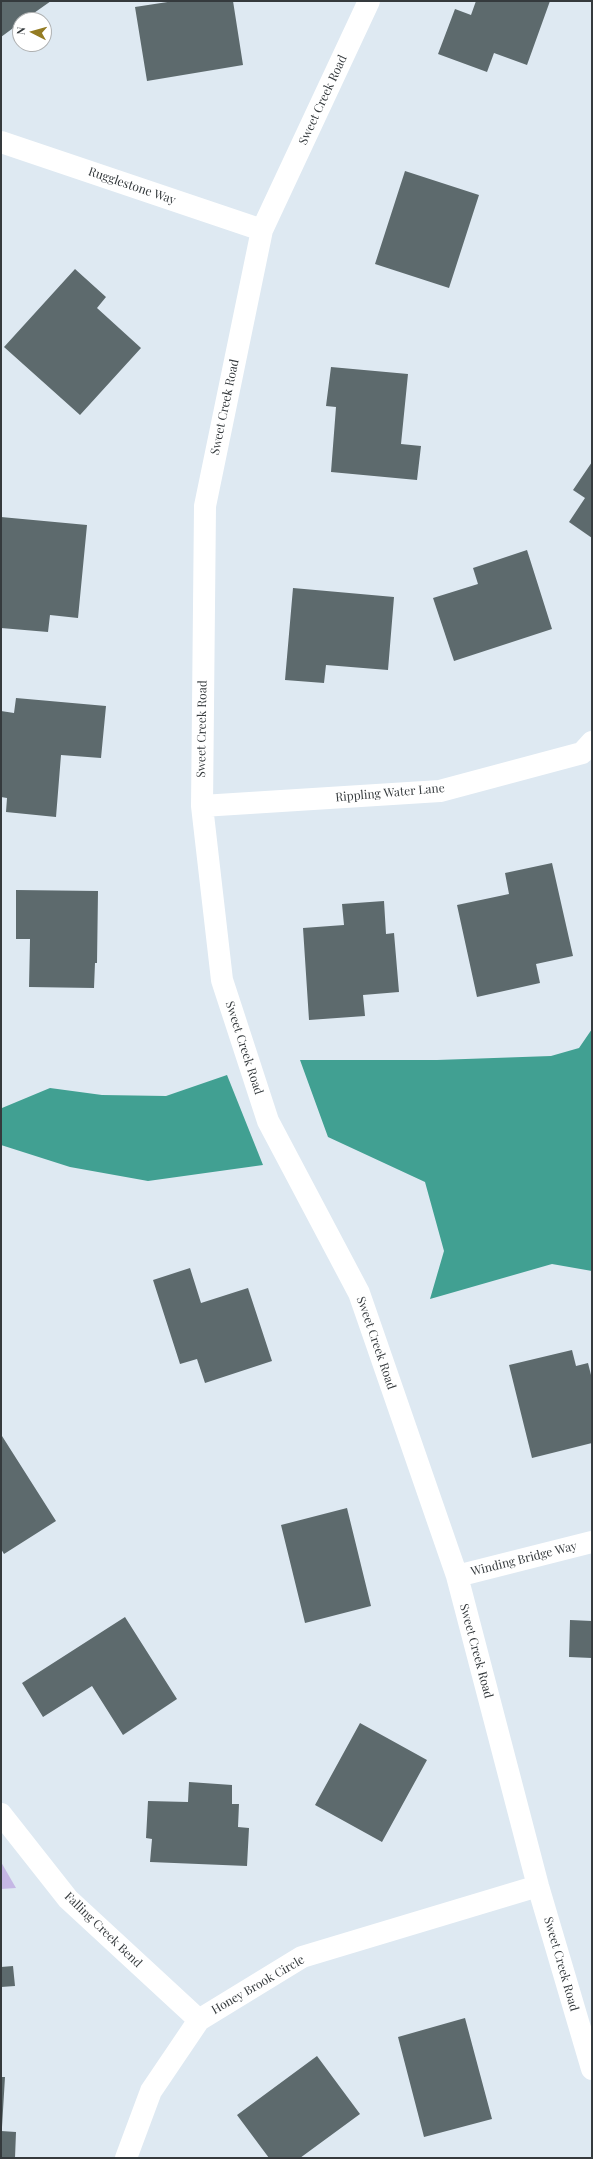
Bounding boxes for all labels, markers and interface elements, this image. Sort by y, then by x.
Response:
north arrow [12,12,52,52]
text: N [13,26,28,36]
street label: Sweet Creek Road [296,53,350,147]
street label: Rugglestone Way [86,164,178,208]
street label: Sweet Creek Road [208,358,242,456]
street label: Sweet Creek Road [194,680,210,778]
street label: Rippling Water Lane [335,781,445,805]
street label: Sweet Creek Road [222,999,266,1097]
street label: Sweet Creek Road [353,1295,399,1391]
street label: Winding Bridge Way [469,1539,579,1579]
street label: Sweet Creek Road [456,1602,496,1700]
street label: Falling Creek Bend [61,1889,145,1971]
street label: Sweet Creek Road [541,1915,581,2013]
street label: Honey Brook Circle [209,1953,307,2017]

